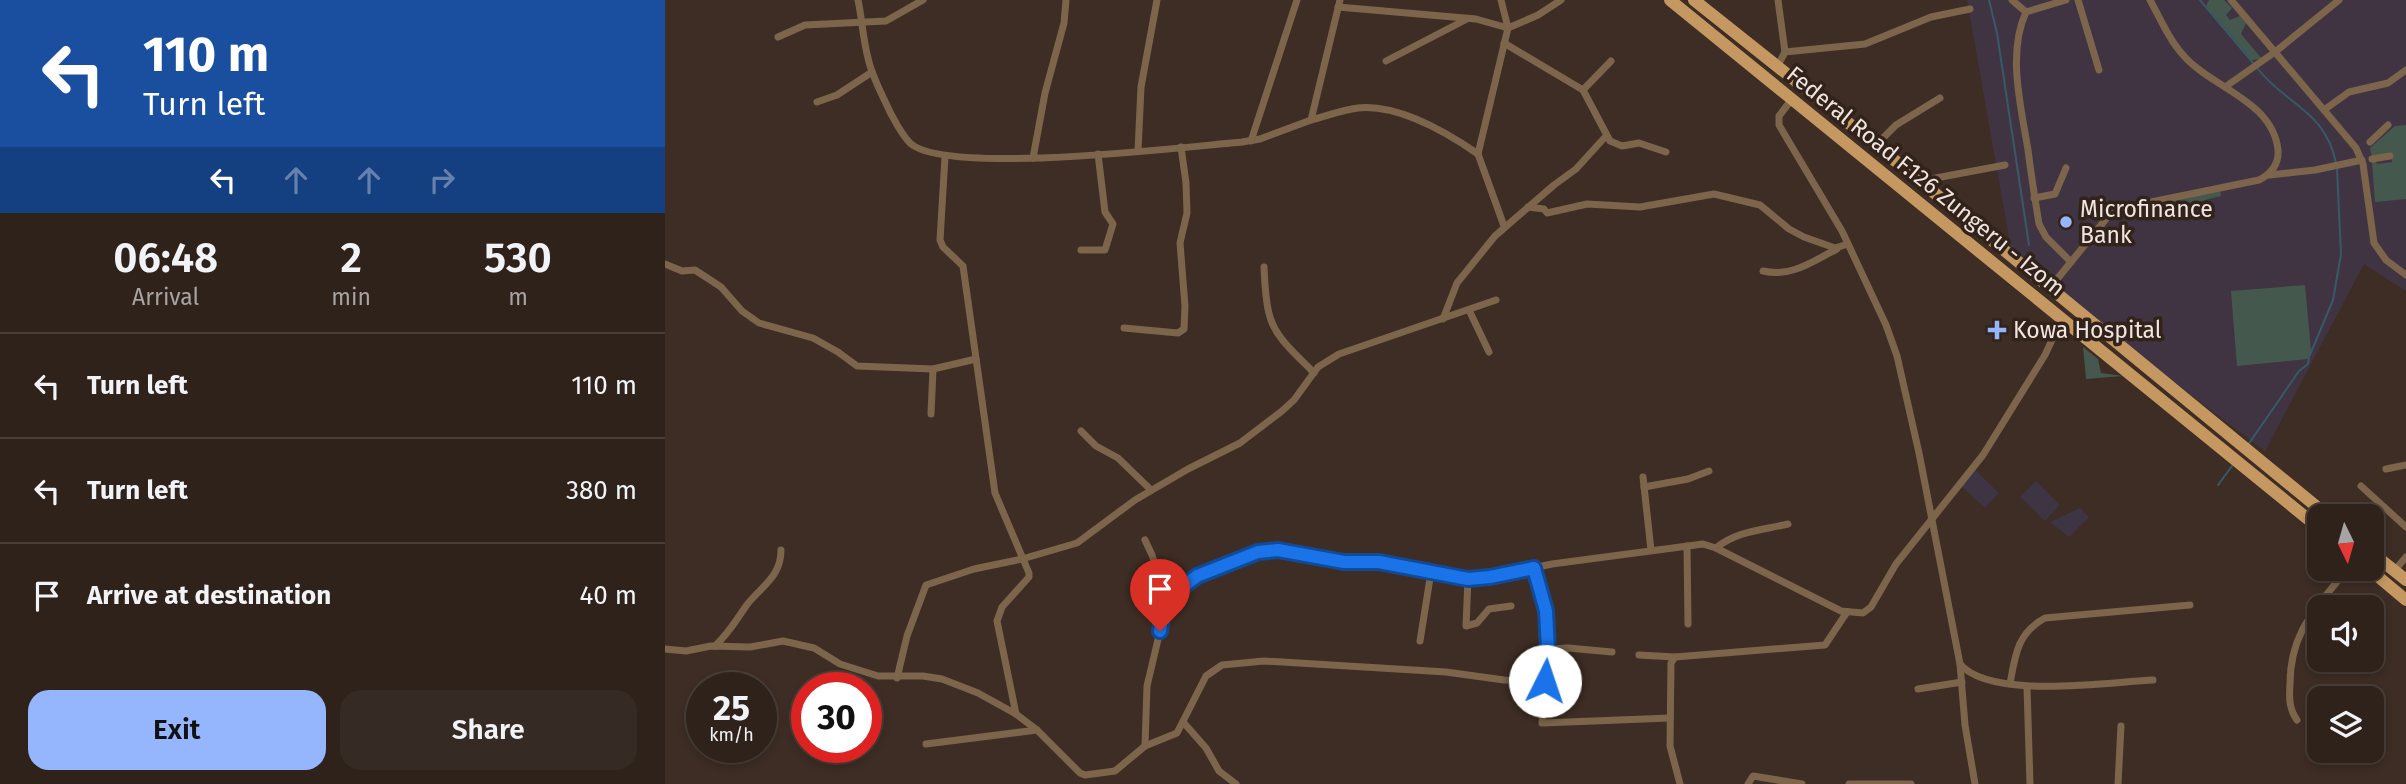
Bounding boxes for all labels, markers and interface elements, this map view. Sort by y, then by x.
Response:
text: 110 m [143,25,269,84]
icon: left [28,28,119,119]
street label: Federal Road F.126 Zungeru - Izom [1781,60,2071,302]
text: Turn left [143,85,265,123]
icon: left [204,161,242,199]
icon: ahead [277,161,315,199]
icon: ahead [350,161,388,199]
icon: right [423,161,461,199]
place label: Microfinance Bank [2080,195,2213,249]
marker: Microfinance Bank [2058,214,2074,230]
text: 06:48 [113,233,218,283]
text: 2 [340,233,362,283]
text: 530 [484,233,552,283]
text: Arrival [132,283,199,311]
text: min [331,283,371,311]
text: m [508,283,528,311]
place label: Kowa Hospital [2013,316,2162,344]
marker: Kowa Hospital [1987,320,2007,340]
icon: left [28,367,66,405]
text: Turn left [87,370,188,401]
text: 110 m [571,370,637,401]
icon: left [28,472,66,510]
text: Turn left [87,475,188,506]
text: 380 m [566,475,637,506]
north arrow [2307,504,2383,581]
map controls [2307,504,2384,763]
pin [1130,559,1190,631]
icon: arrive [1141,570,1179,608]
icon: arrive [28,577,66,615]
text: Arrive at destination [87,580,331,611]
text: 40 m [579,580,637,611]
button: sound [2307,595,2384,672]
position arrow [1508,644,1582,718]
speed limit sign: 30 [791,672,882,763]
button: layers [2307,686,2384,763]
text: 25 [713,687,750,729]
button: Exit [28,690,326,770]
button: Share [340,690,637,770]
text: km/h [709,724,754,746]

